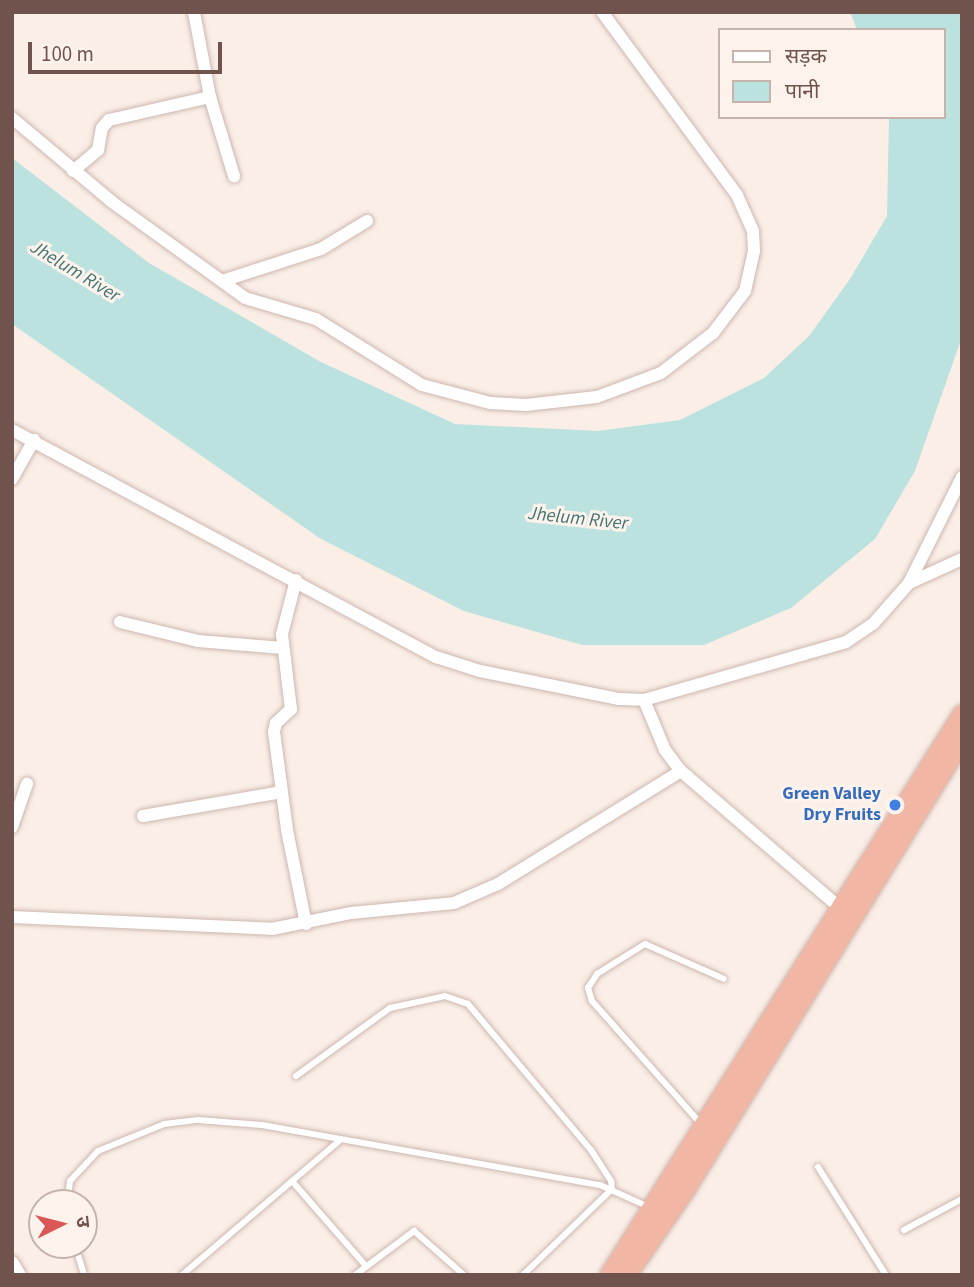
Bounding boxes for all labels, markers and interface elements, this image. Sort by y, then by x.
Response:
scale bar [32,28,226,72]
legend [718,28,946,119]
text: 100 m [41,39,94,69]
text: सड़क [785,41,827,71]
text: पानी [785,76,819,106]
water label: Jhelum River [26,236,124,308]
water label: Jhelum River [527,502,629,536]
place label: Green Valley Dry Fruits [782,784,881,826]
marker: Green Valley Dry Fruits [887,797,903,813]
north arrow [28,1189,98,1259]
text: उ [68,1215,96,1229]

